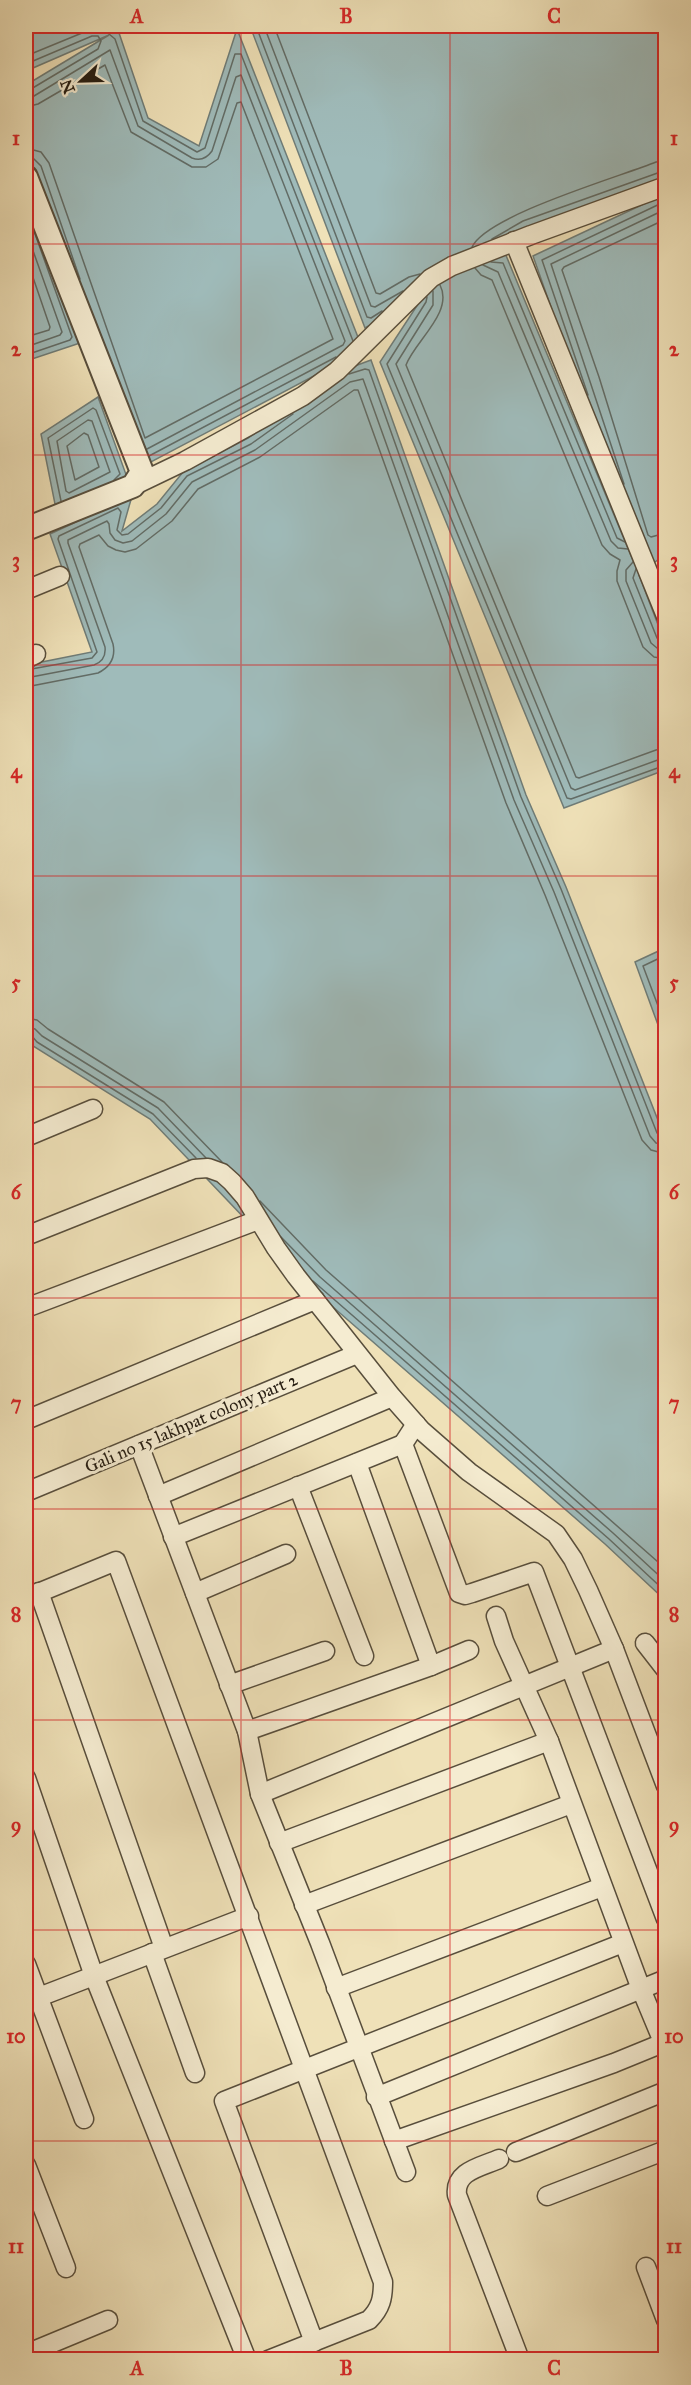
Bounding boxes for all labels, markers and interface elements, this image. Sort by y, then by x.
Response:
text: A [128,4,144,28]
text: B [339,4,353,28]
text: C [547,4,561,28]
north arrow [51,51,111,111]
text: N [56,76,79,96]
text: 1 [12,126,20,150]
text: 1 [670,126,678,150]
text: 2 [11,337,22,361]
text: 2 [669,337,680,361]
text: 3 [12,548,20,573]
text: 3 [670,548,678,573]
text: 4 [10,759,22,784]
text: 4 [668,759,680,784]
text: 5 [11,970,21,994]
text: 5 [669,970,679,994]
text: 6 [11,1180,23,1204]
text: 6 [669,1180,681,1204]
street label: Gali no 15 lakhpat colony part 2 [81,1368,301,1478]
text: 7 [11,1391,22,1415]
text: 7 [669,1391,680,1415]
text: 8 [11,1602,21,1626]
text: 8 [669,1602,679,1626]
text: 9 [11,1813,21,1838]
text: 9 [669,1813,679,1838]
text: 10 [6,2024,26,2048]
text: 10 [664,2024,684,2048]
text: 11 [8,2234,24,2258]
text: 11 [666,2234,682,2258]
text: A [128,2356,144,2380]
text: B [339,2356,353,2380]
text: C [547,2356,561,2380]

